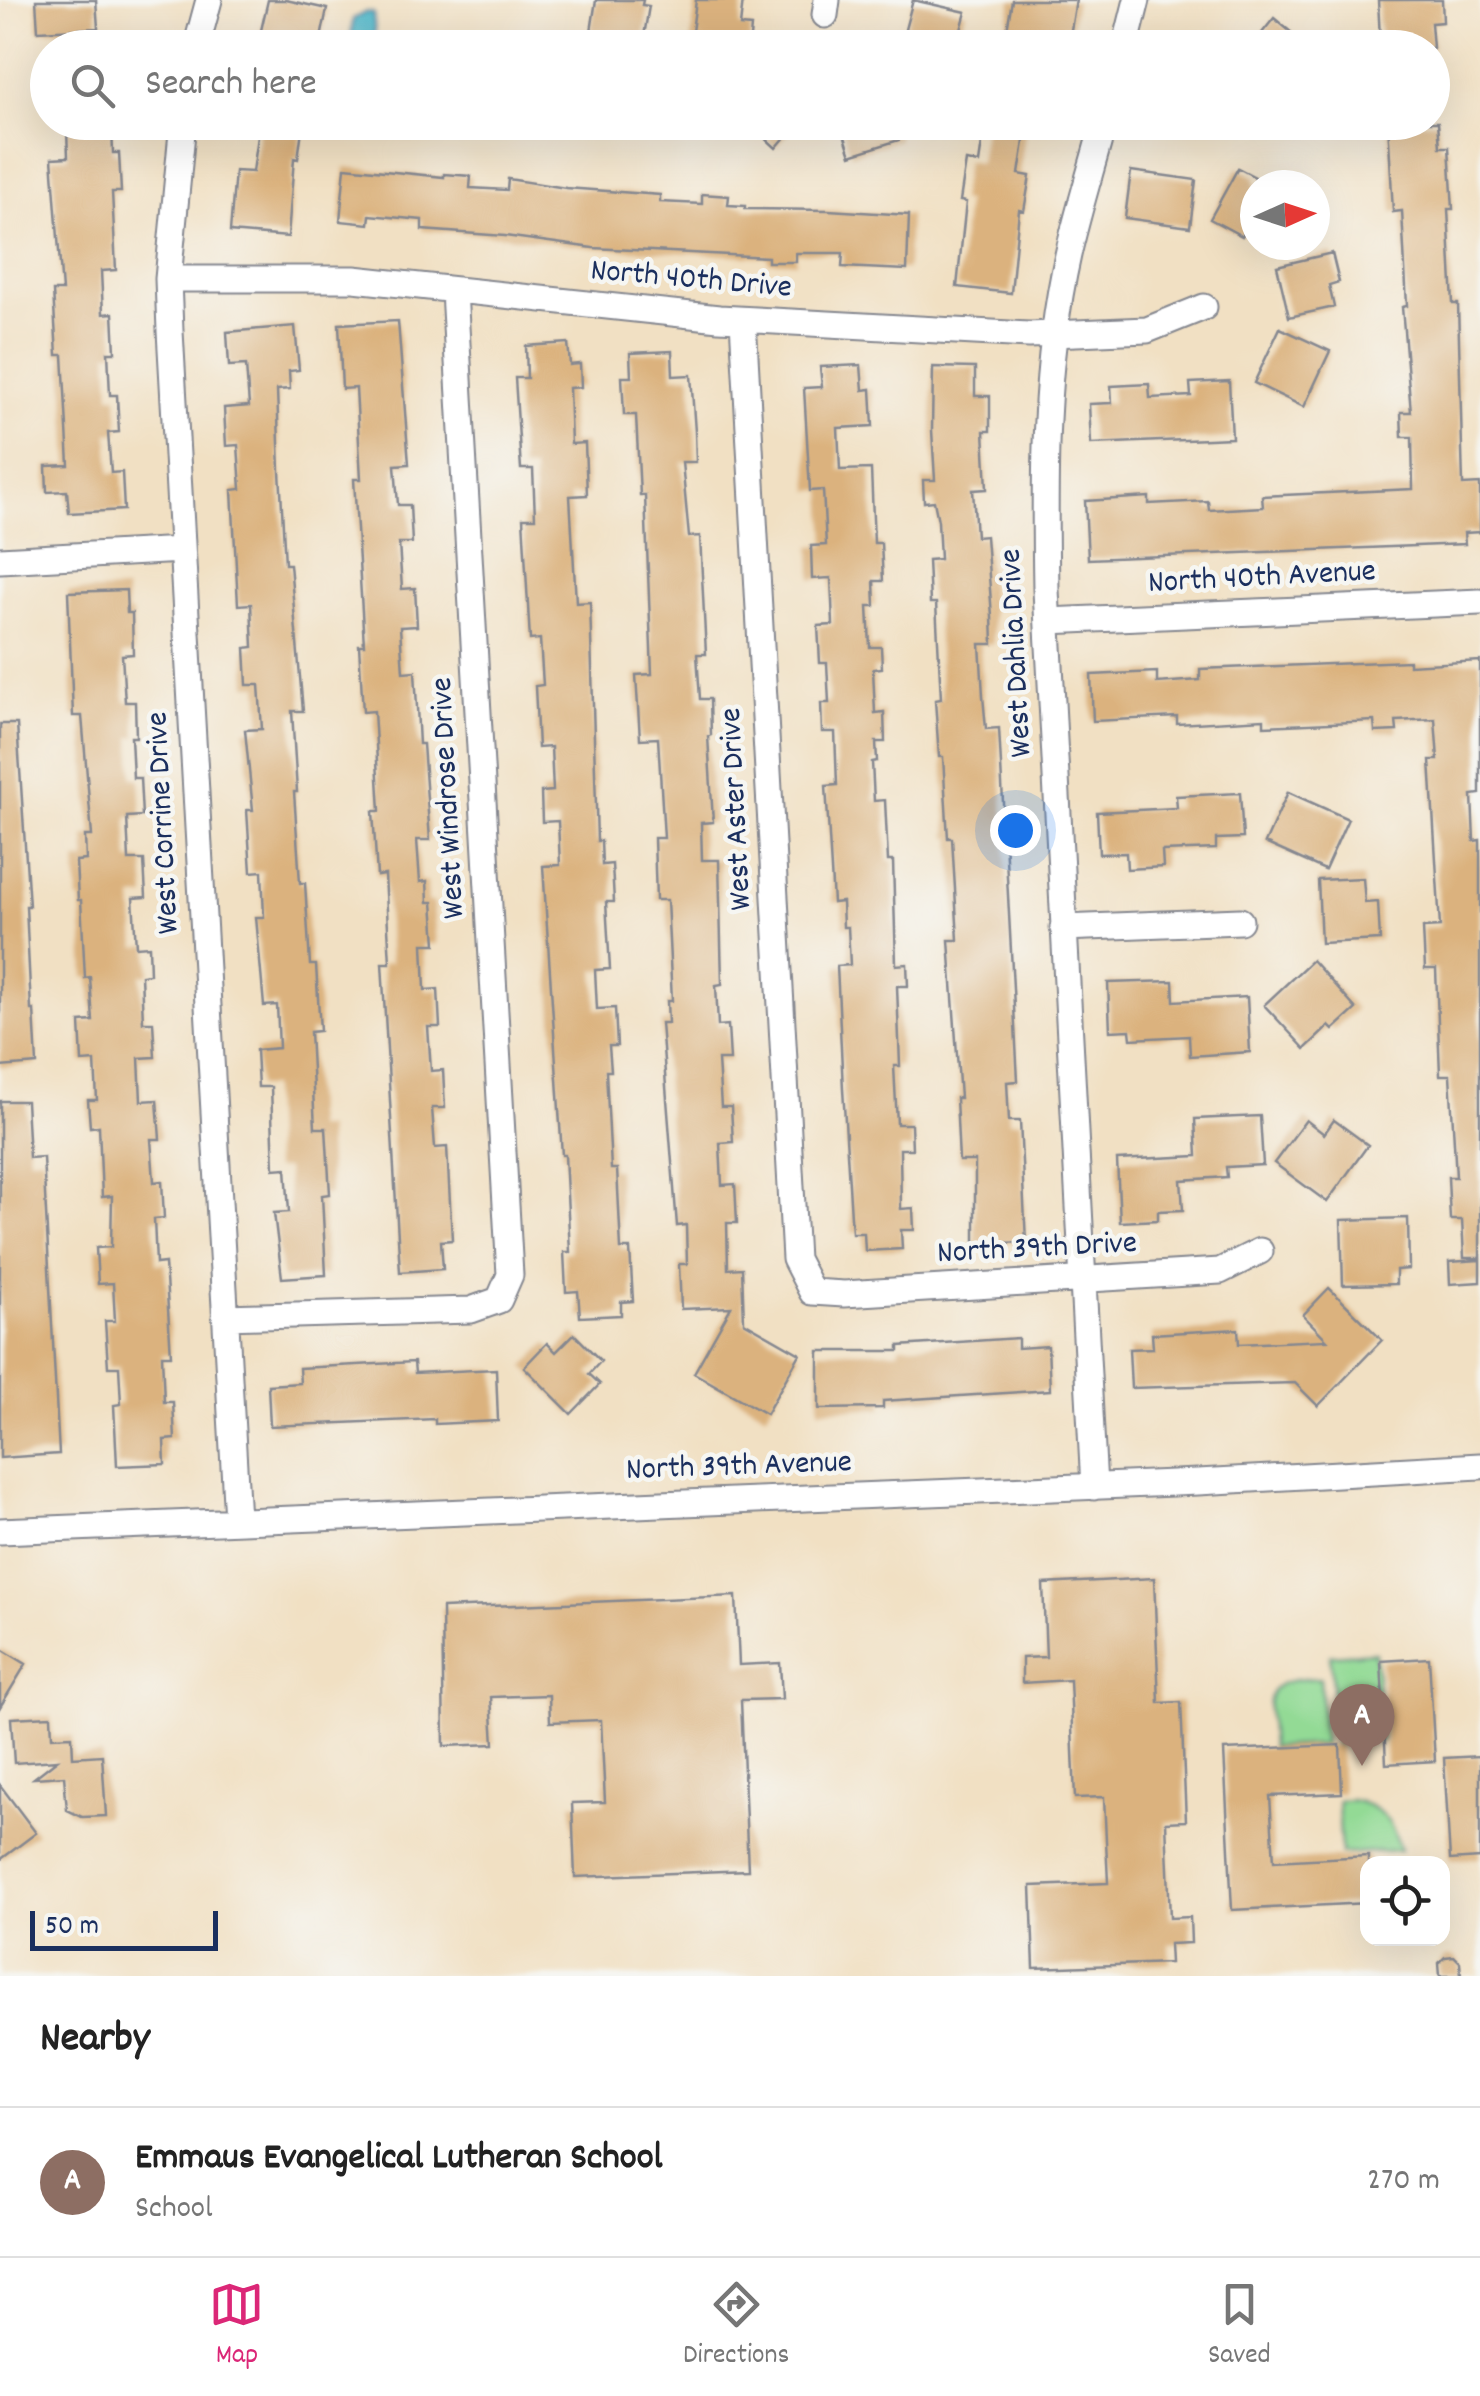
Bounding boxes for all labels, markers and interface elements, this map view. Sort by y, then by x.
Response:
search box [30,30,1450,140]
icon: search [65,58,120,113]
text: Search here [145,58,317,113]
north arrow [1240,170,1330,260]
street label: North 40th Drive [588,249,794,313]
street label: West Dahlia Drive [990,548,1046,758]
street label: North 40th Avenue [1147,550,1377,608]
street label: West Windrose Drive [421,676,479,920]
street label: West Aster Drive [710,707,766,911]
street label: West Corrine Drive [136,711,194,935]
your location [990,805,1041,856]
street label: North 39th Drive [936,1222,1138,1278]
street label: North 39th Avenue [625,1441,853,1495]
pin: A [1330,1684,1394,1766]
map controls [1360,1856,1450,1946]
button: locate [1360,1856,1450,1946]
scale bar [30,1906,218,1950]
text: 50 m [45,1908,99,1948]
text: Nearby [40,2011,150,2071]
text: Emmaus Evangelical Lutheran School [135,2132,663,2187]
text: A [64,2159,81,2205]
text: 270 m [1367,2159,1440,2205]
text: School [135,2187,213,2233]
tab: Map [209,2277,264,2377]
tab: Directions [683,2277,789,2377]
tab: Saved [1208,2277,1271,2377]

